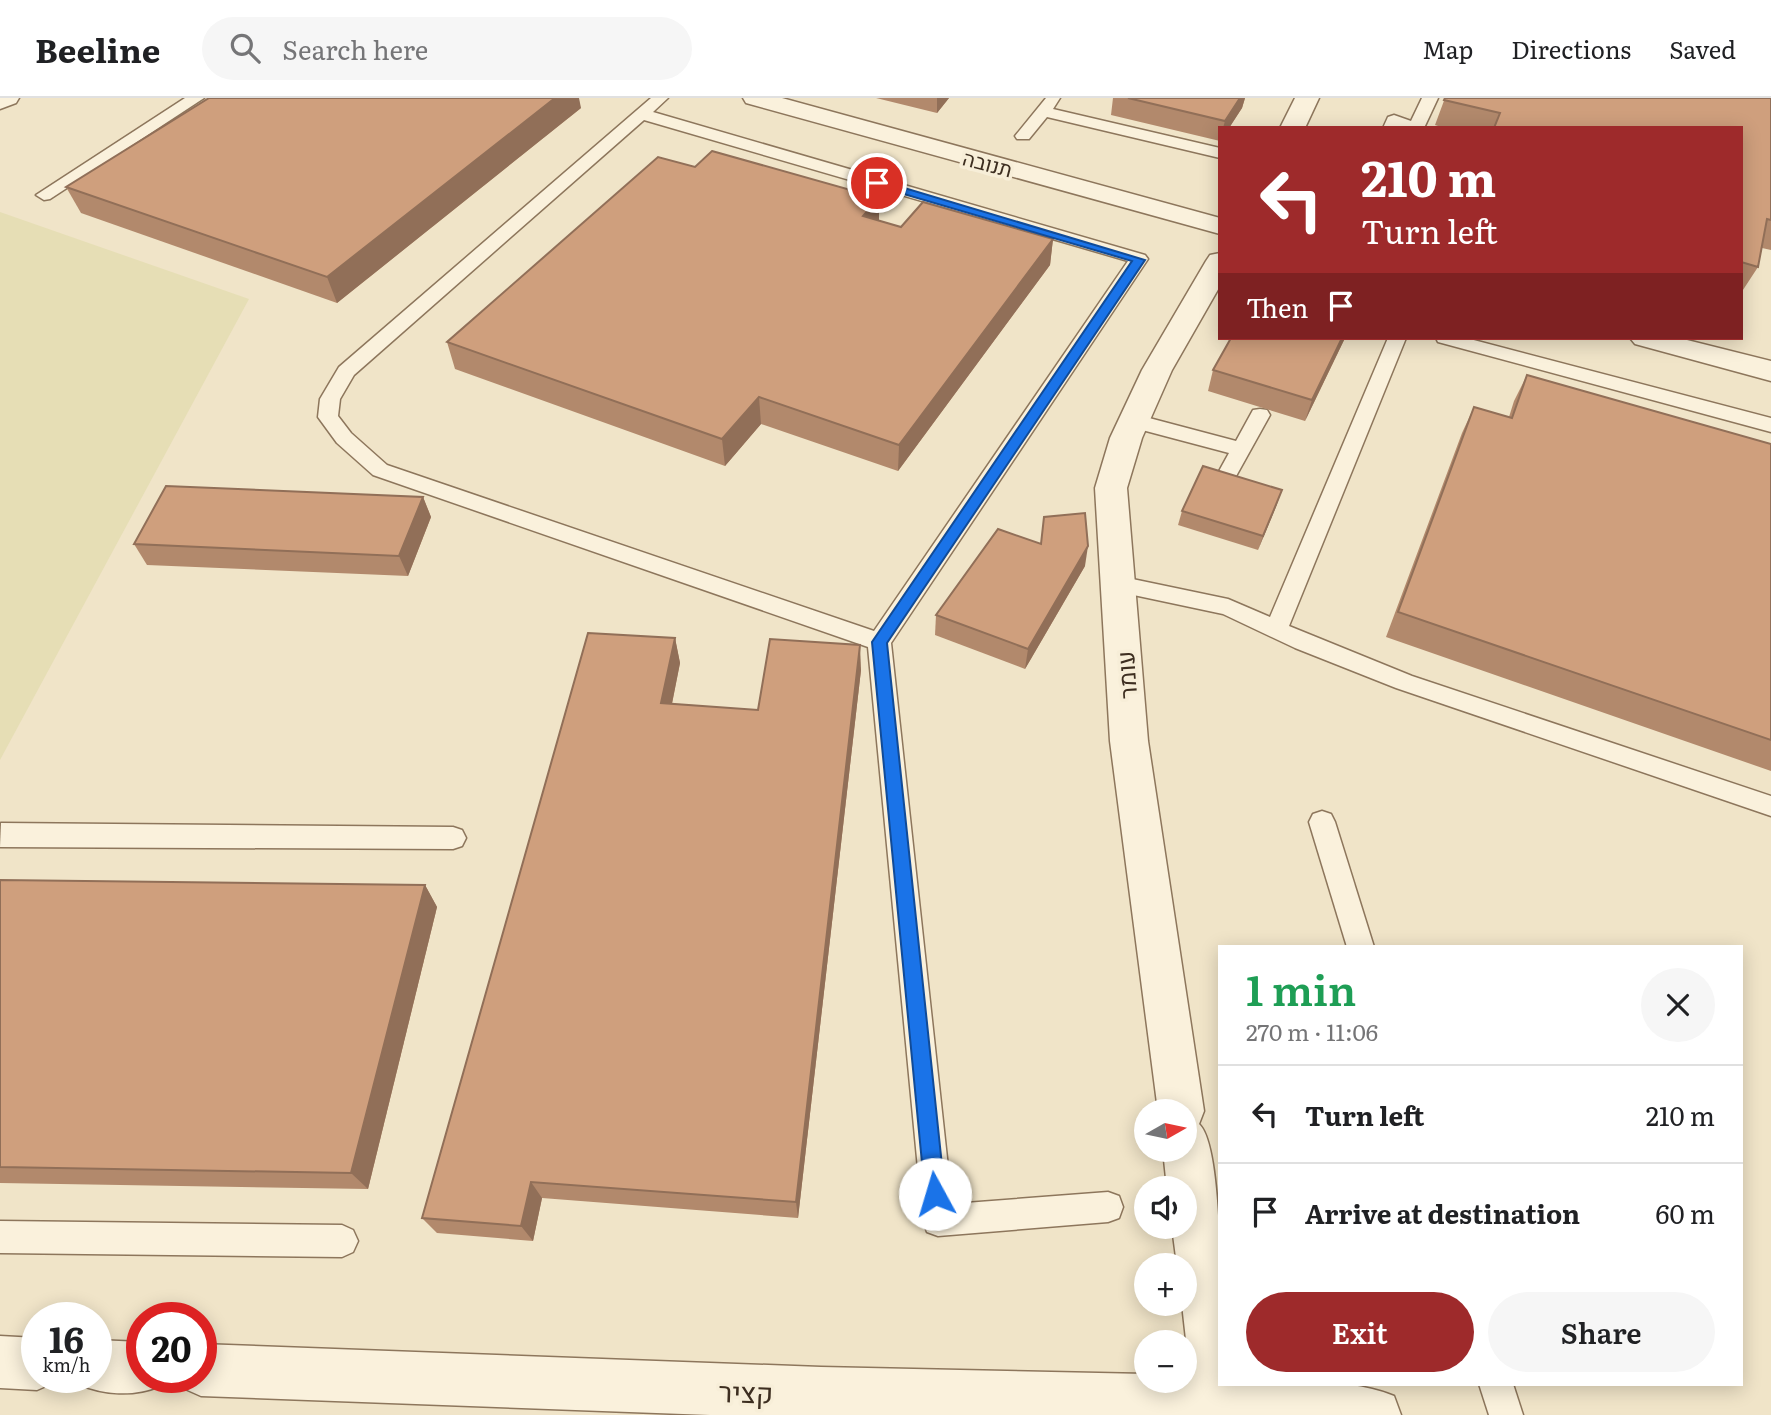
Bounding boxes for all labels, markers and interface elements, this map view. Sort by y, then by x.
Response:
search box [202,17,692,80]
text: Beeline [35,24,160,73]
icon: search [226,29,264,67]
text: Search here [282,29,428,68]
text: Map [1422,31,1473,66]
text: Directions [1511,31,1631,66]
text: Saved [1669,31,1736,66]
text: 210 m [1361,139,1496,212]
street label: תנובה [960,141,1016,183]
pin [847,153,907,213]
icon: left [1246,154,1337,245]
icon: arrive [858,164,896,202]
text: Turn left [1361,206,1498,254]
text: Then [1246,287,1308,326]
icon: arrive [1322,287,1360,325]
street label: עומר [1106,650,1144,700]
text: 1 min [1246,957,1356,1019]
button: close [1641,968,1715,1042]
text: 270 m · 11:06 [1246,1014,1378,1048]
icon: left [1246,1095,1284,1133]
text: Turn left [1305,1095,1424,1134]
text: 210 m [1646,1095,1715,1134]
north arrow [1134,1099,1197,1162]
map controls [1134,1099,1197,1393]
position arrow [898,1157,972,1231]
button: sound [1134,1176,1197,1239]
icon: arrive [1246,1193,1284,1231]
text: Arrive at destination [1305,1193,1580,1232]
text: 60 m [1656,1193,1715,1232]
button: + [1134,1253,1197,1316]
button: Exit [1246,1292,1474,1372]
button: Share [1488,1292,1715,1372]
speed limit sign: 20 [126,1302,217,1393]
text: 16 [49,1312,84,1364]
button: − [1134,1330,1197,1393]
text: km/h [43,1351,90,1378]
street label: קציר [718,1369,774,1413]

